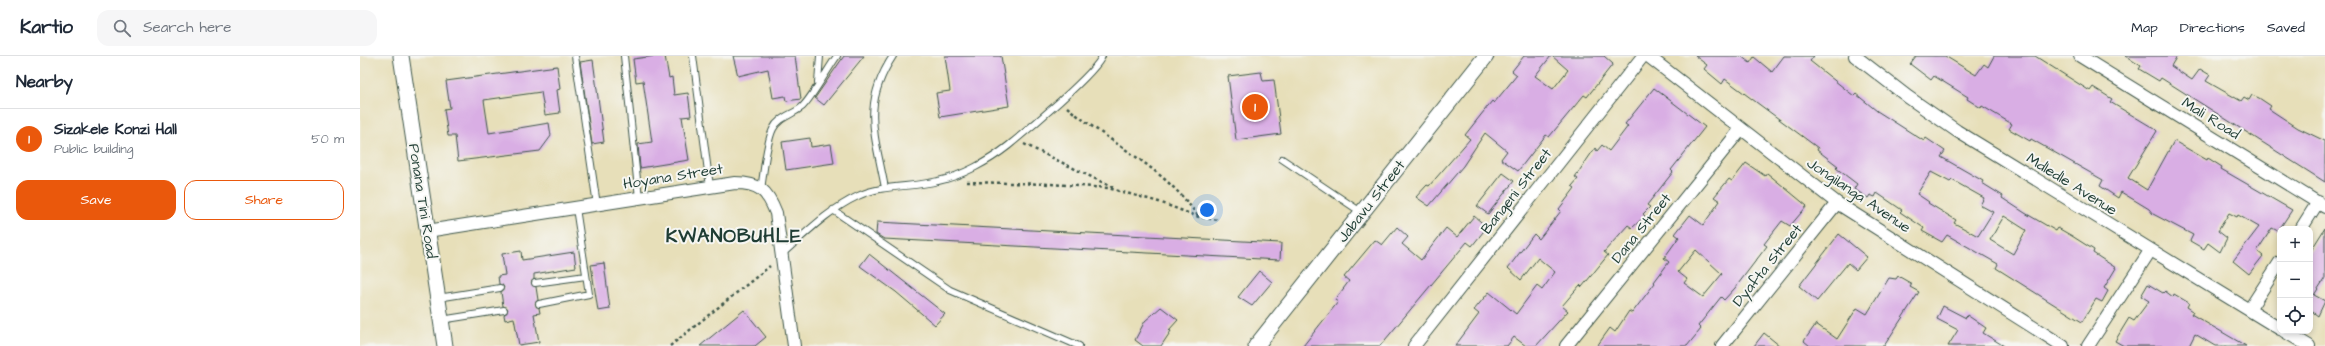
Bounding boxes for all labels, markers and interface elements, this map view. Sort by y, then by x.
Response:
search box [97,10,377,46]
text: Kartio [20,14,73,41]
icon: search [111,17,133,39]
text: Search here [143,17,231,38]
text: Map [2131,18,2158,38]
text: Directions [2180,18,2245,38]
text: Saved [2267,18,2305,38]
text: Nearby [16,70,73,94]
pin: 1 [1242,92,1268,122]
street label: Mali Road [2178,92,2244,145]
text: Sizakele Konzi Hall [54,119,177,140]
text: 1 [28,130,30,148]
text: 50 m [311,130,344,148]
text: Public building [54,140,133,158]
street label: Ponana Tini Road [403,142,442,260]
street label: Bangeni Street [1476,144,1557,239]
street label: Mdledle Avenue [2022,148,2121,221]
street label: Jongilanga Avenue [1802,153,1915,239]
street label: Jabavu Street [1333,156,1410,247]
street label: Hoyana Street [622,158,725,196]
button: Save [16,180,176,220]
button: Share [184,180,344,220]
street label: Dana Street [1607,189,1676,268]
your location [1197,200,1217,220]
street label: Dyafta Street [1728,220,1808,312]
district label: KWANOBUHLE [666,223,802,250]
map controls [2277,226,2313,334]
button: + [2277,226,2313,262]
button: − [2277,262,2313,298]
button: locate [2277,298,2313,334]

